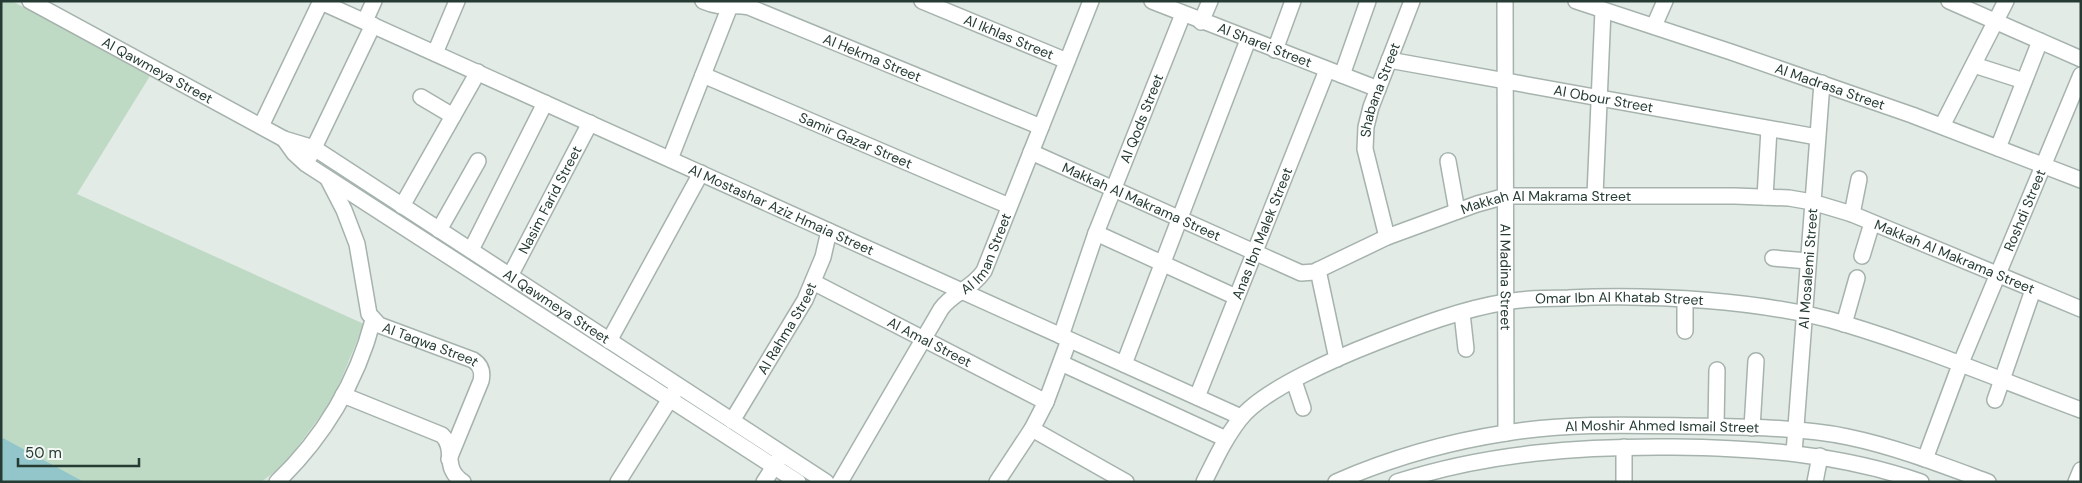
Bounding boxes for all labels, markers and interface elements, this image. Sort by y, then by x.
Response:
street label: Al Ikhlas Street [961,10,1057,64]
street label: Al Sharei Street [1215,18,1314,71]
street label: Al Hekma Street [821,29,924,86]
street label: Al Qawmeya Street [99,33,216,108]
street label: Shabana Street [1357,40,1404,138]
street label: Al Madrasa Street [1773,59,1887,114]
street label: Al Qods Street [1116,71,1167,166]
street label: Al Obour Street [1552,81,1655,116]
street label: Samir Gazar Street [796,108,915,173]
street label: Nasim Farid Street [514,143,585,257]
street label: Makkah Al Makrama Street [1059,158,1224,245]
street label: Al Mostashar Aziz Hmaia Street [686,160,877,259]
street label: Anas Ibn Malek Street [1228,165,1296,302]
street label: Roshdi Street [2000,167,2050,254]
street label: Makkah Al Makrama Street [1458,187,1631,218]
street label: Al Mosalemi Street [1794,207,1822,330]
street label: Al Iman Street [957,211,1015,298]
street label: Makkah Al Makrama Street [1872,215,2037,298]
street label: Al Madina Street [1497,224,1515,330]
street label: Al Qawmeya Street [500,265,613,348]
street label: Al Rahma Street [753,280,820,377]
street label: Omar Ibn Al Khatab Street [1535,288,1704,309]
street label: Al Amal Street [884,313,975,371]
street label: Al Taqwa Street [380,318,483,370]
street label: Al Moshir Ahmed Ismail Street [1565,416,1760,437]
scale bar [18,436,139,468]
text: 50 m [25,443,62,463]

